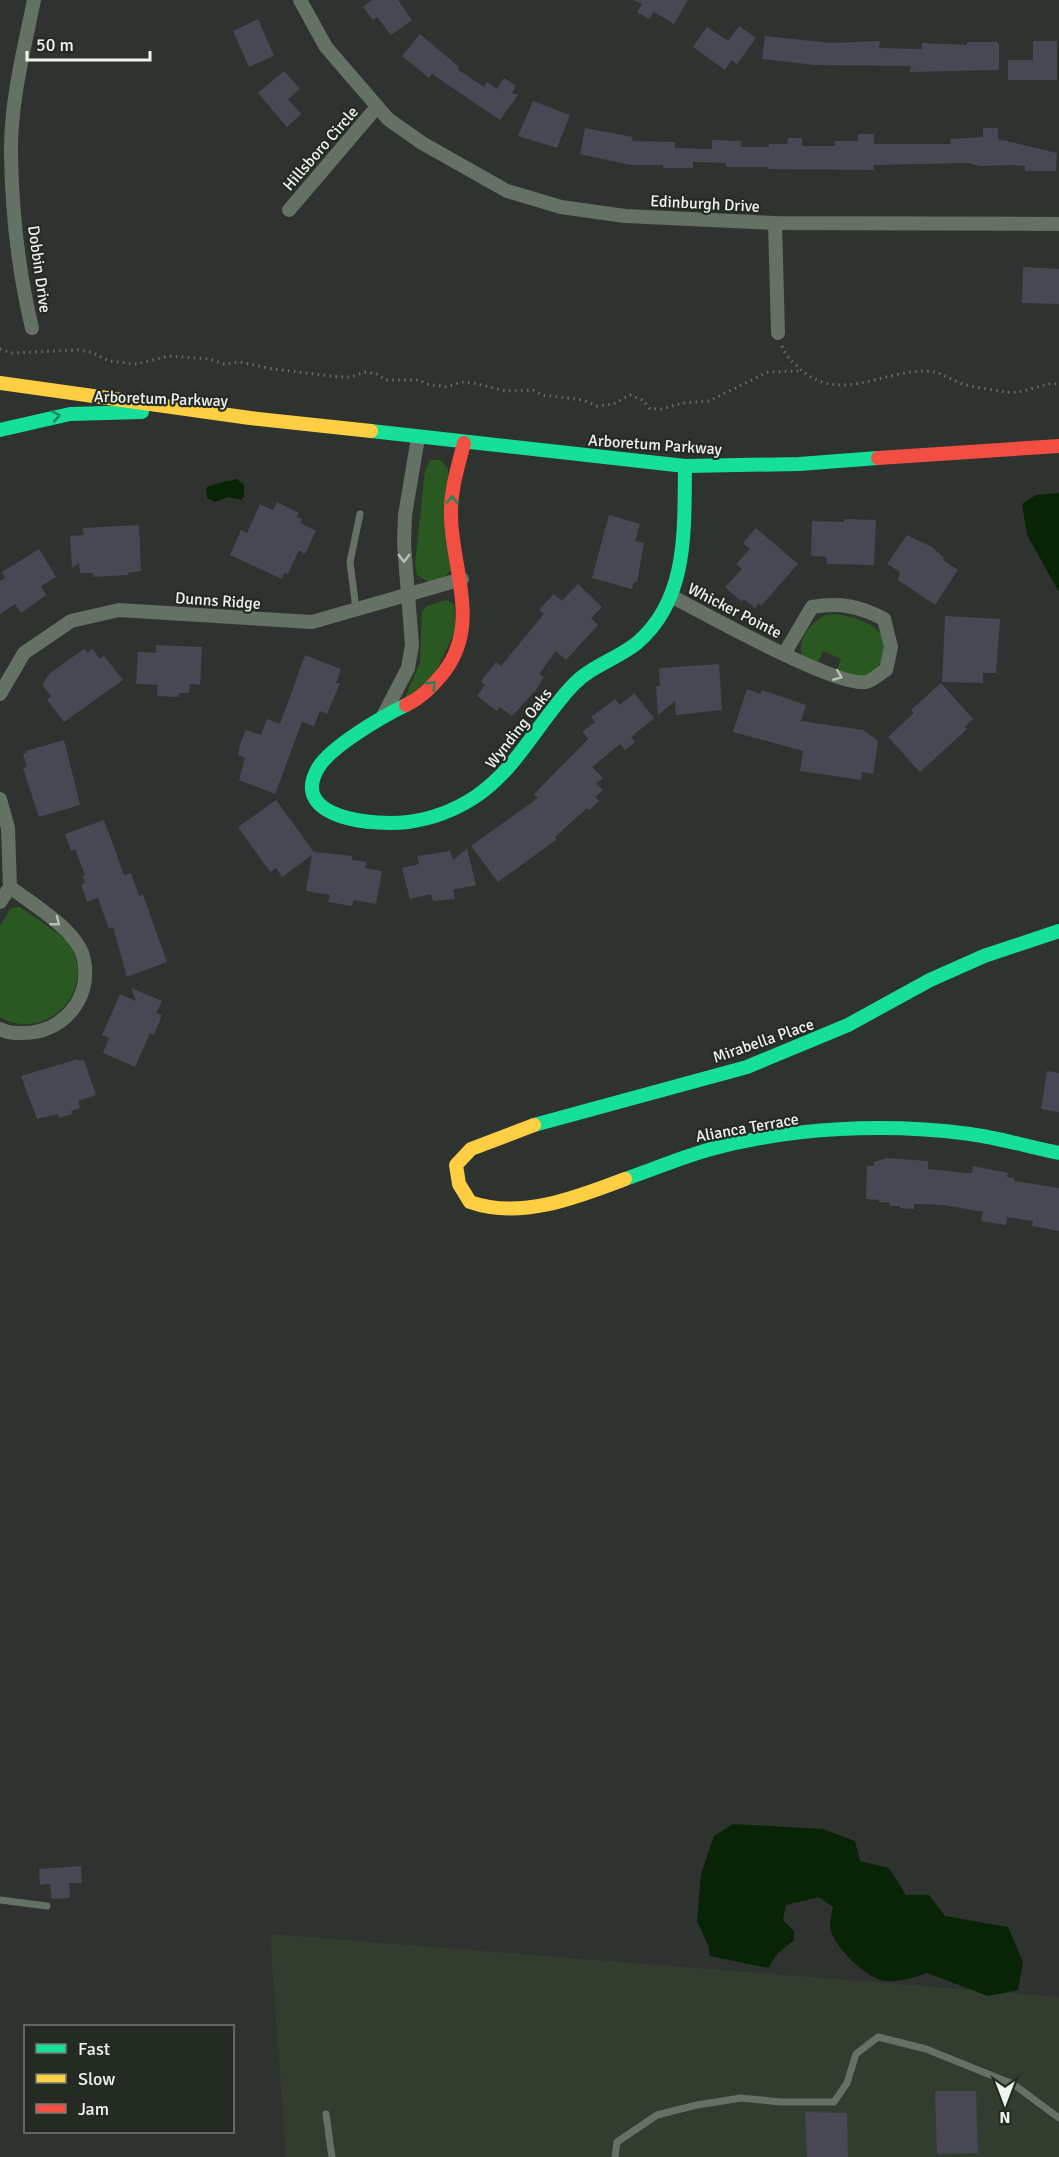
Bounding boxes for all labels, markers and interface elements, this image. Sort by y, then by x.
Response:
scale bar [27,24,150,62]
text: 50 m [36,34,74,56]
street label: Hillsboro Circle [279,102,363,195]
street label: Edinburgh Drive [650,191,760,217]
street label: Dobbin Drive [23,224,55,314]
street label: Arboretum Parkway [94,387,229,411]
one-way arrow [52,410,61,422]
street label: Arboretum Parkway [587,430,723,460]
one-way arrow [445,496,458,505]
one-way arrow [398,554,410,563]
street label: Whicker Pointe [684,579,785,643]
street label: Dunns Ridge [174,588,262,614]
one-way arrow [831,669,842,681]
one-way arrow [425,681,436,691]
street label: Wynding Oaks [481,684,556,773]
one-way arrow [50,915,61,926]
street label: Mirabella Place [710,1014,817,1068]
street label: Alianca Terrace [694,1109,800,1147]
legend [24,2025,234,2133]
text: Fast [78,2038,110,2060]
text: Slow [78,2068,115,2090]
north arrow [975,2073,1035,2133]
text: Jam [78,2098,109,2120]
text: N [999,2107,1011,2127]

